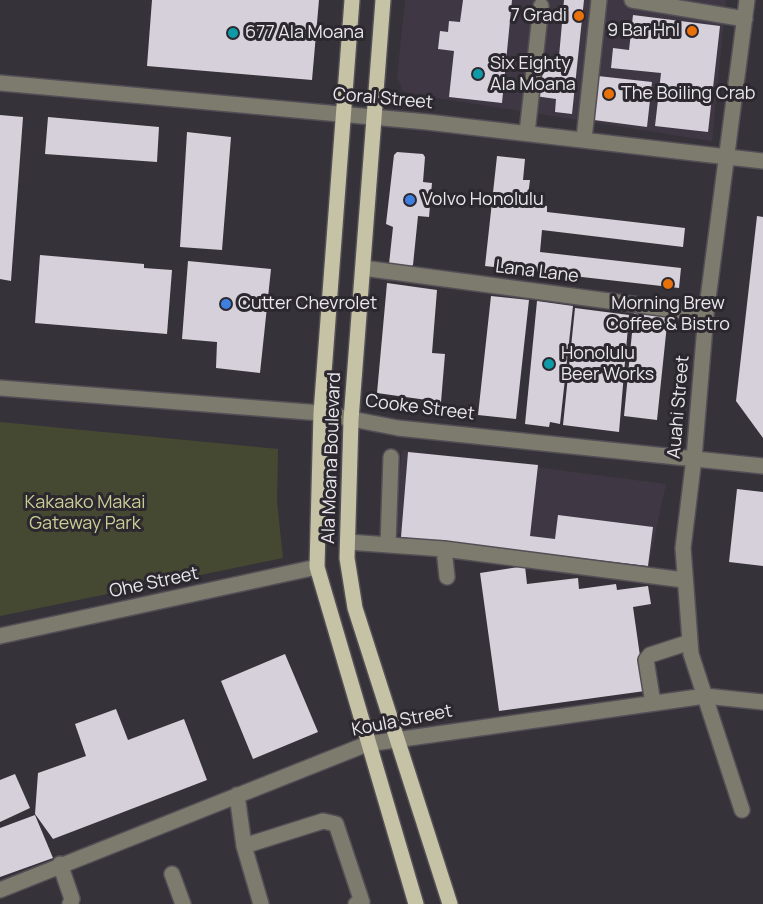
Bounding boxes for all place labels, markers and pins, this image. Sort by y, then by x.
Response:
place label: 7 Gradi [511,5,567,27]
marker: 7 Gradi [572,9,586,23]
place label: 9 Bar Hnl [607,20,680,42]
place label: 677 Ala Moana [245,22,364,44]
marker: 9 Bar Hnl [685,24,699,38]
marker: 677 Ala Moana [226,26,240,40]
place label: Six Eighty Ala Moana [490,53,576,96]
marker: Six Eighty Ala Moana [471,67,485,81]
place label: The Boiling Crab [621,83,755,105]
marker: The Boiling Crab [602,87,616,101]
place label: Volvo Honolulu [422,189,544,211]
marker: Volvo Honolulu [403,193,417,207]
marker: Morning Brew Coffee & Bistro [661,277,675,291]
place label: Cutter Chevrolet [238,293,377,315]
place label: Morning Brew Coffee & Bistro [606,293,730,336]
marker: Cutter Chevrolet [219,297,233,311]
place label: Honolulu Beer Works [561,343,654,386]
marker: Honolulu Beer Works [542,357,556,371]

